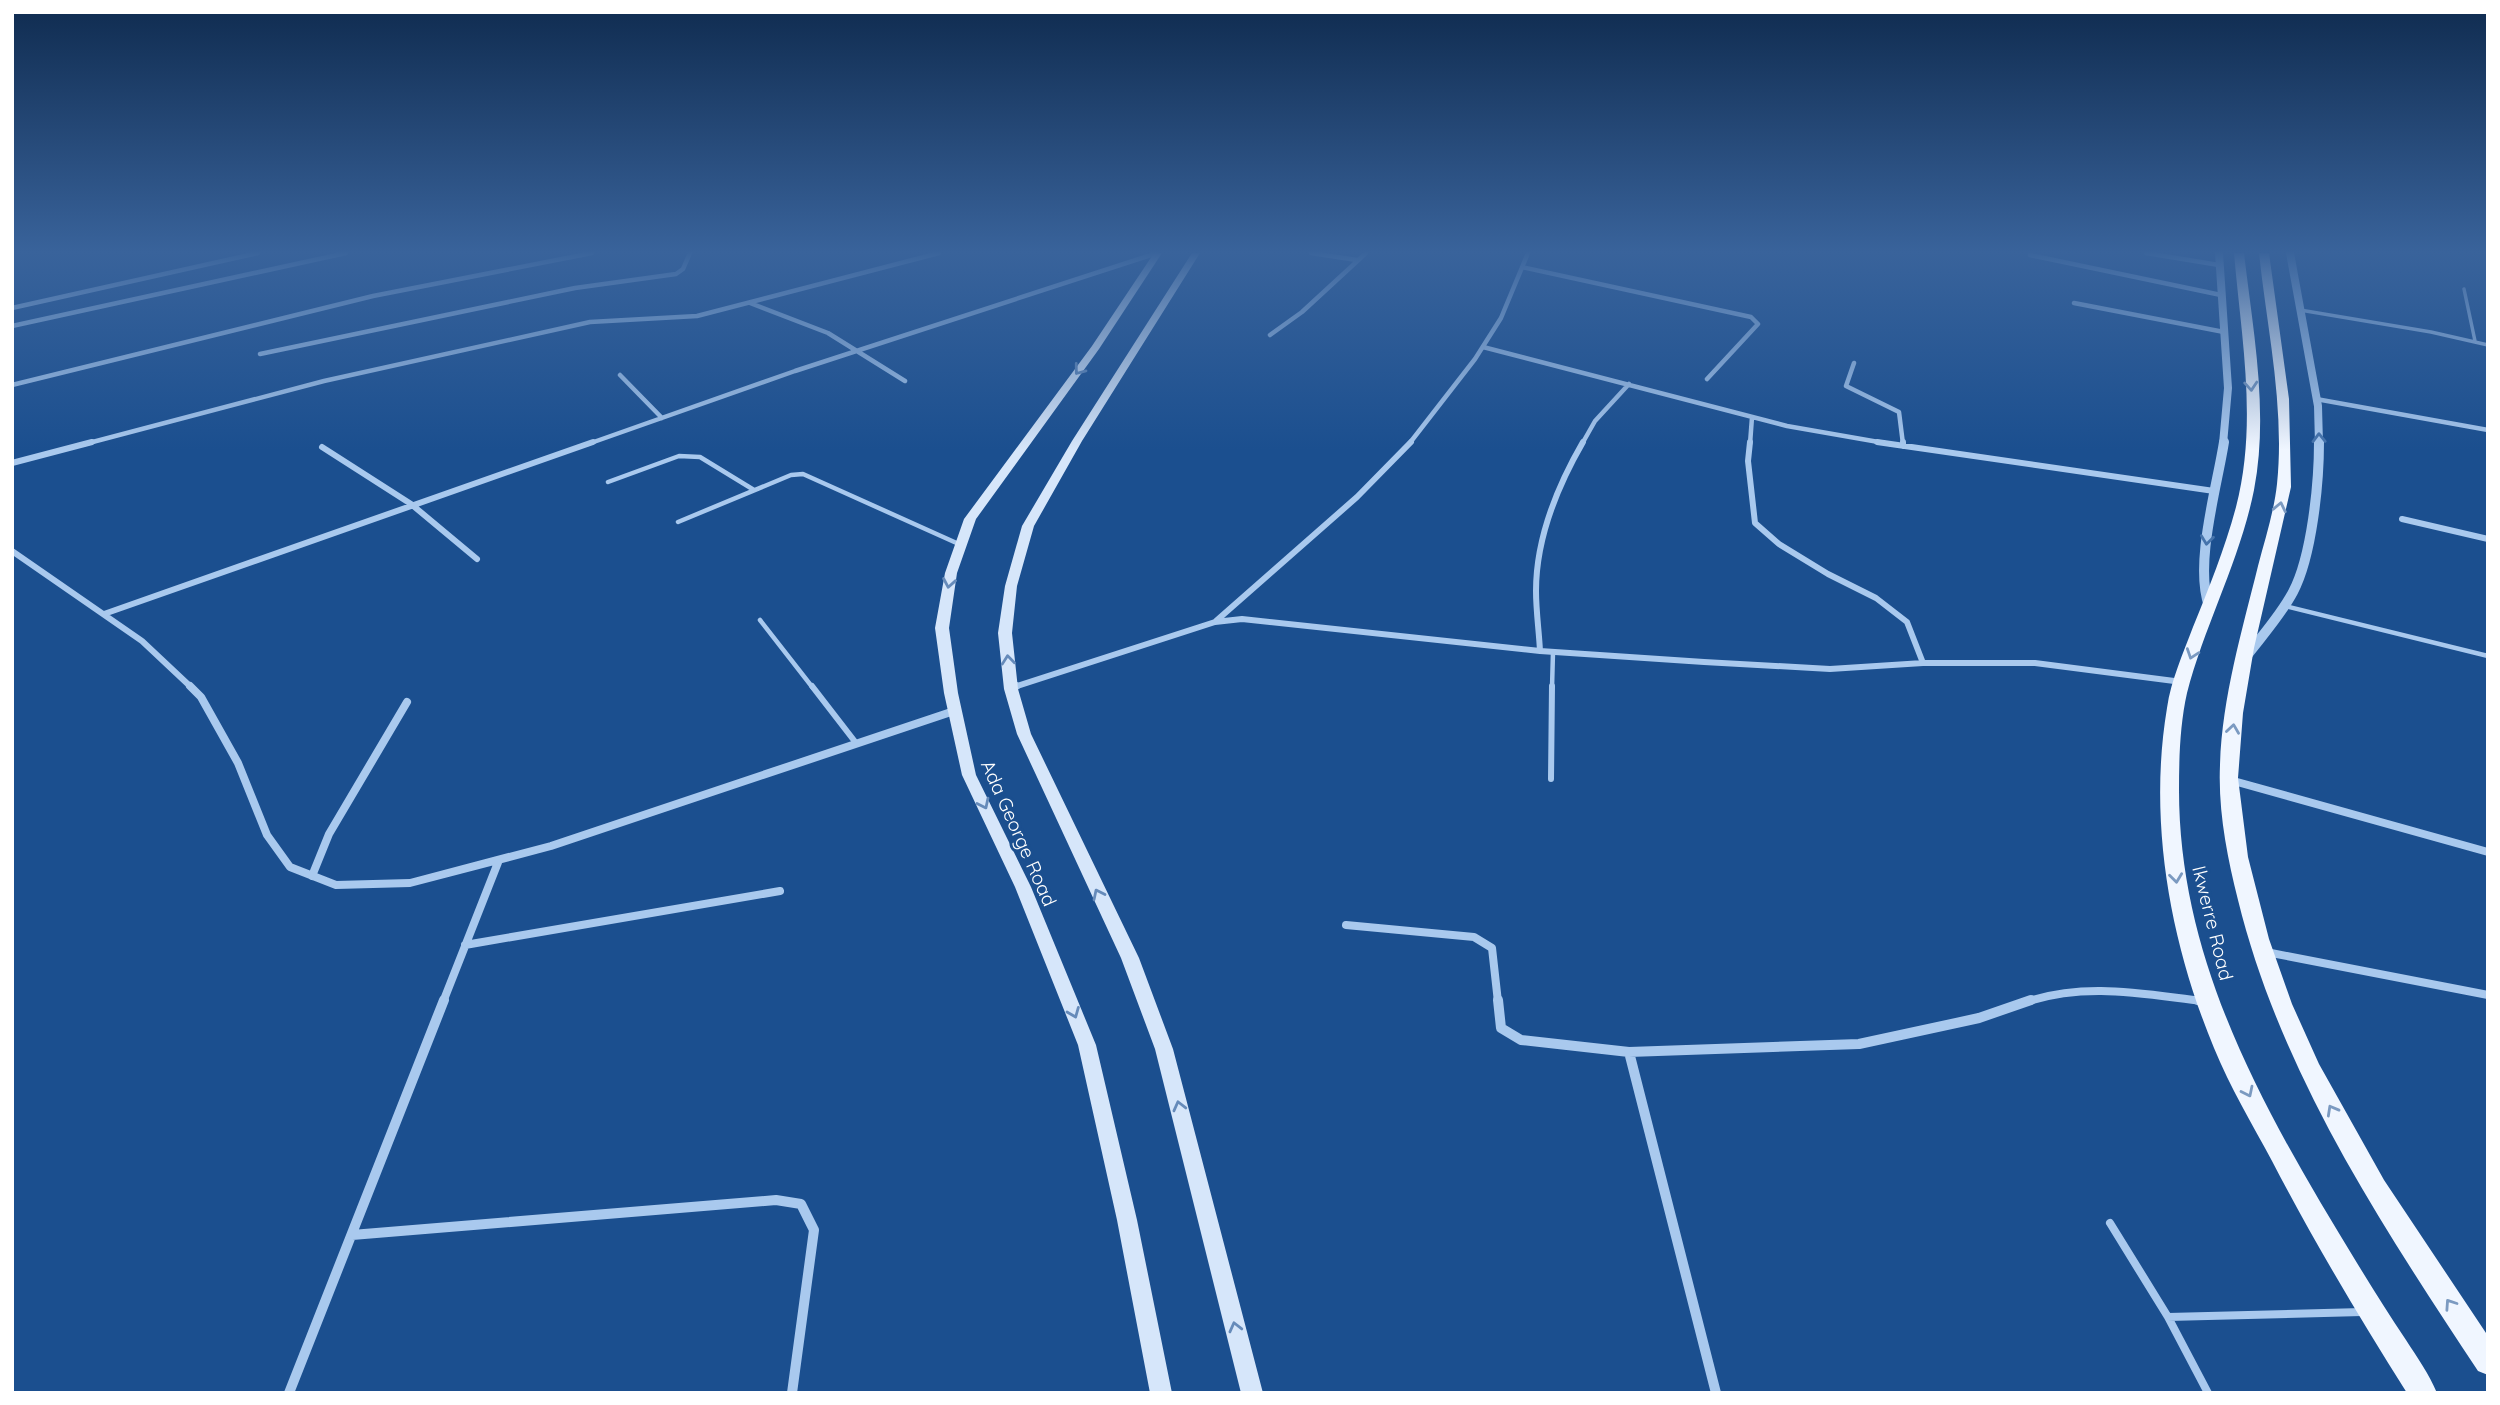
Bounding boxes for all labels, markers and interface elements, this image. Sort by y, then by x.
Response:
one-way arrow [1075,363,1087,375]
one-way arrow [2243,381,2258,392]
one-way arrow [2311,432,2326,443]
one-way arrow [2271,501,2286,513]
one-way arrow [2200,534,2215,546]
one-way arrow [942,577,957,589]
one-way arrow [2186,647,2200,659]
one-way arrow [1000,655,1015,666]
one-way arrow [2225,724,2240,735]
street label: Ada George Road [976,756,1062,910]
one-way arrow [975,797,989,809]
street label: Ikwerre Road [2187,863,2239,983]
one-way arrow [2169,872,2184,883]
one-way arrow [1092,889,1106,901]
one-way arrow [1066,1006,1080,1018]
one-way arrow [2240,1085,2254,1097]
one-way arrow [1173,1100,1187,1112]
one-way arrow [2327,1104,2340,1117]
one-way arrow [2445,1299,2458,1312]
one-way arrow [1229,1321,1243,1333]

